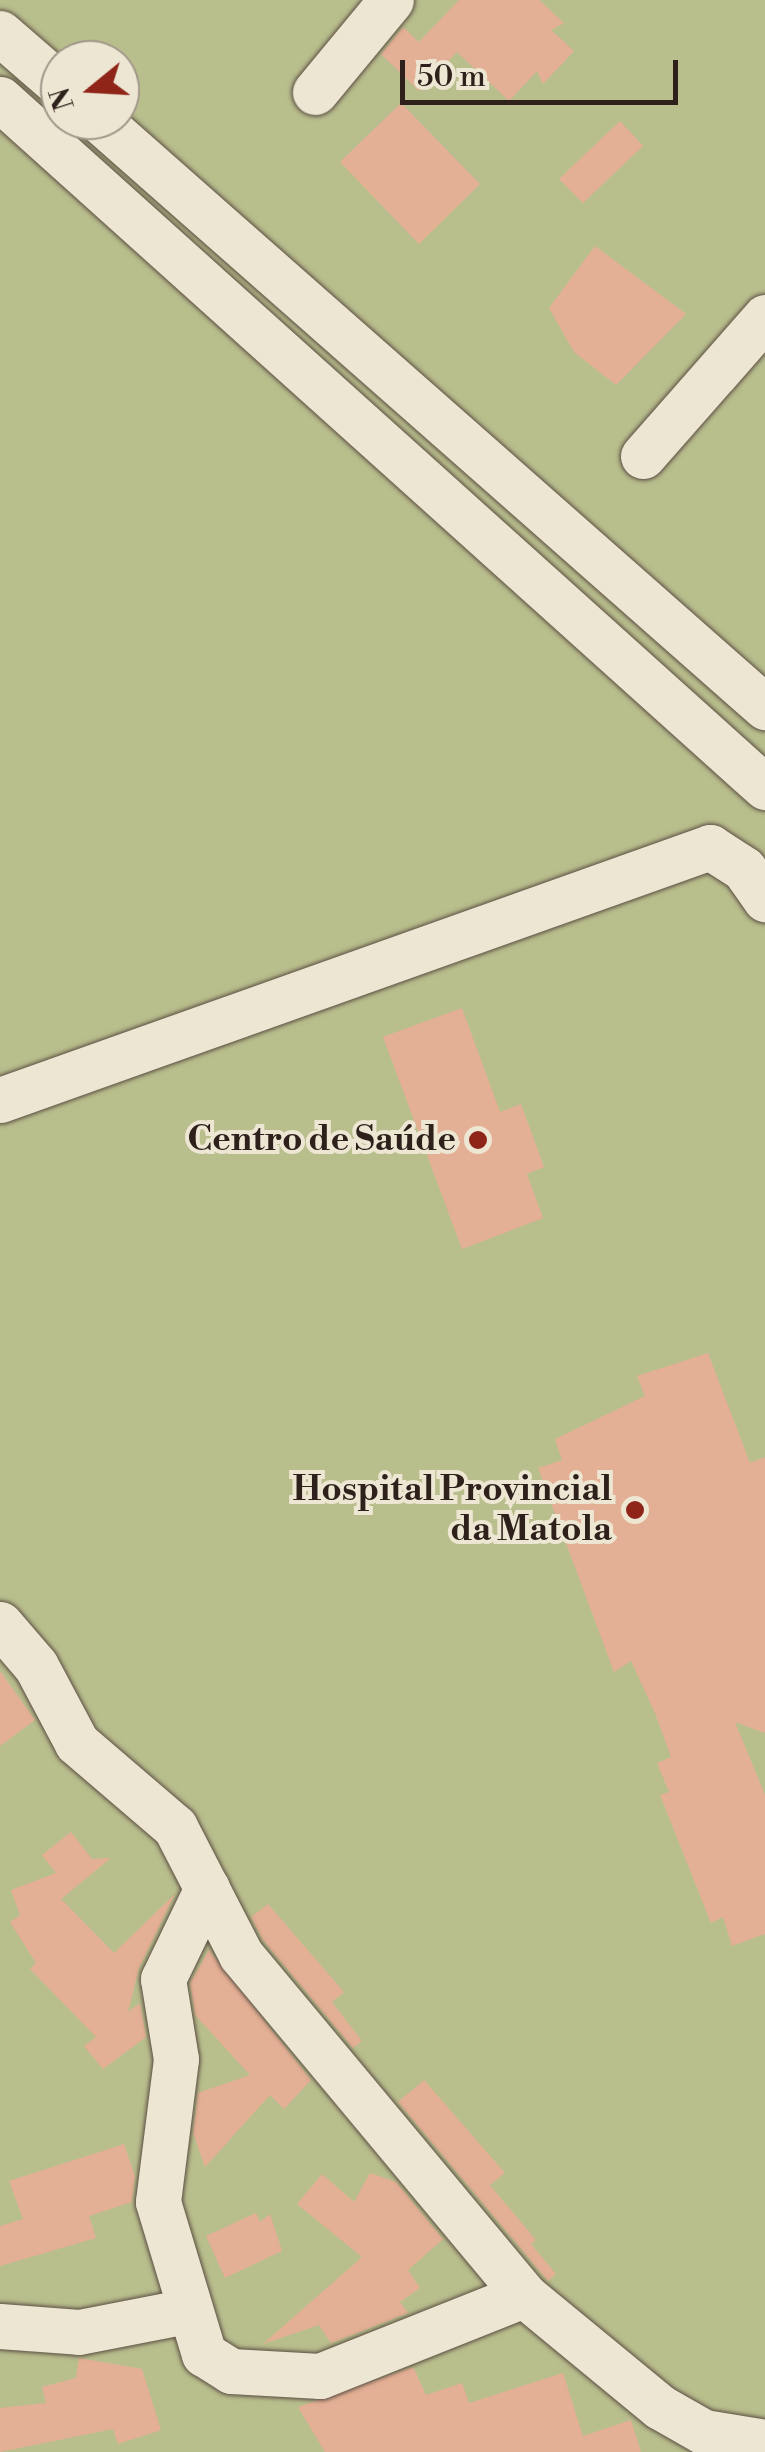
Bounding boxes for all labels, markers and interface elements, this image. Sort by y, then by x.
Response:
north arrow [40,40,140,140]
scale bar [405,40,682,102]
text: 50 m [417,58,486,96]
text: N [43,83,83,115]
place label: Centro de Saúde [187,1119,456,1161]
marker: Centro de Saúde [465,1127,491,1153]
place label: Hospital Provincial da Matola [292,1469,612,1551]
marker: Hospital Provincial da Matola [622,1497,648,1523]

